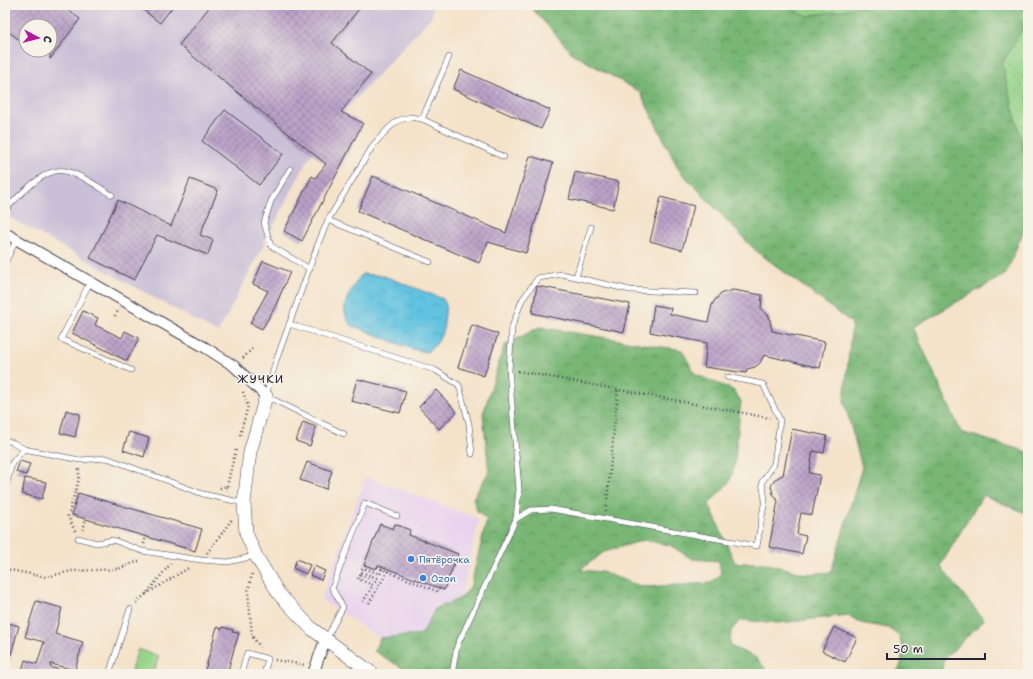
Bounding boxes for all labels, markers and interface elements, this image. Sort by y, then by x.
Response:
north arrow [18,18,58,58]
text: С [40,35,55,44]
district label: ЖУЧКИ [238,371,284,387]
place label: Пятёрочка [419,553,470,566]
marker: Пятёрочка [406,554,416,564]
place label: Ozon [431,572,456,585]
marker: Ozon [418,573,428,583]
scale bar [887,635,985,661]
text: 50 m [893,641,923,657]

